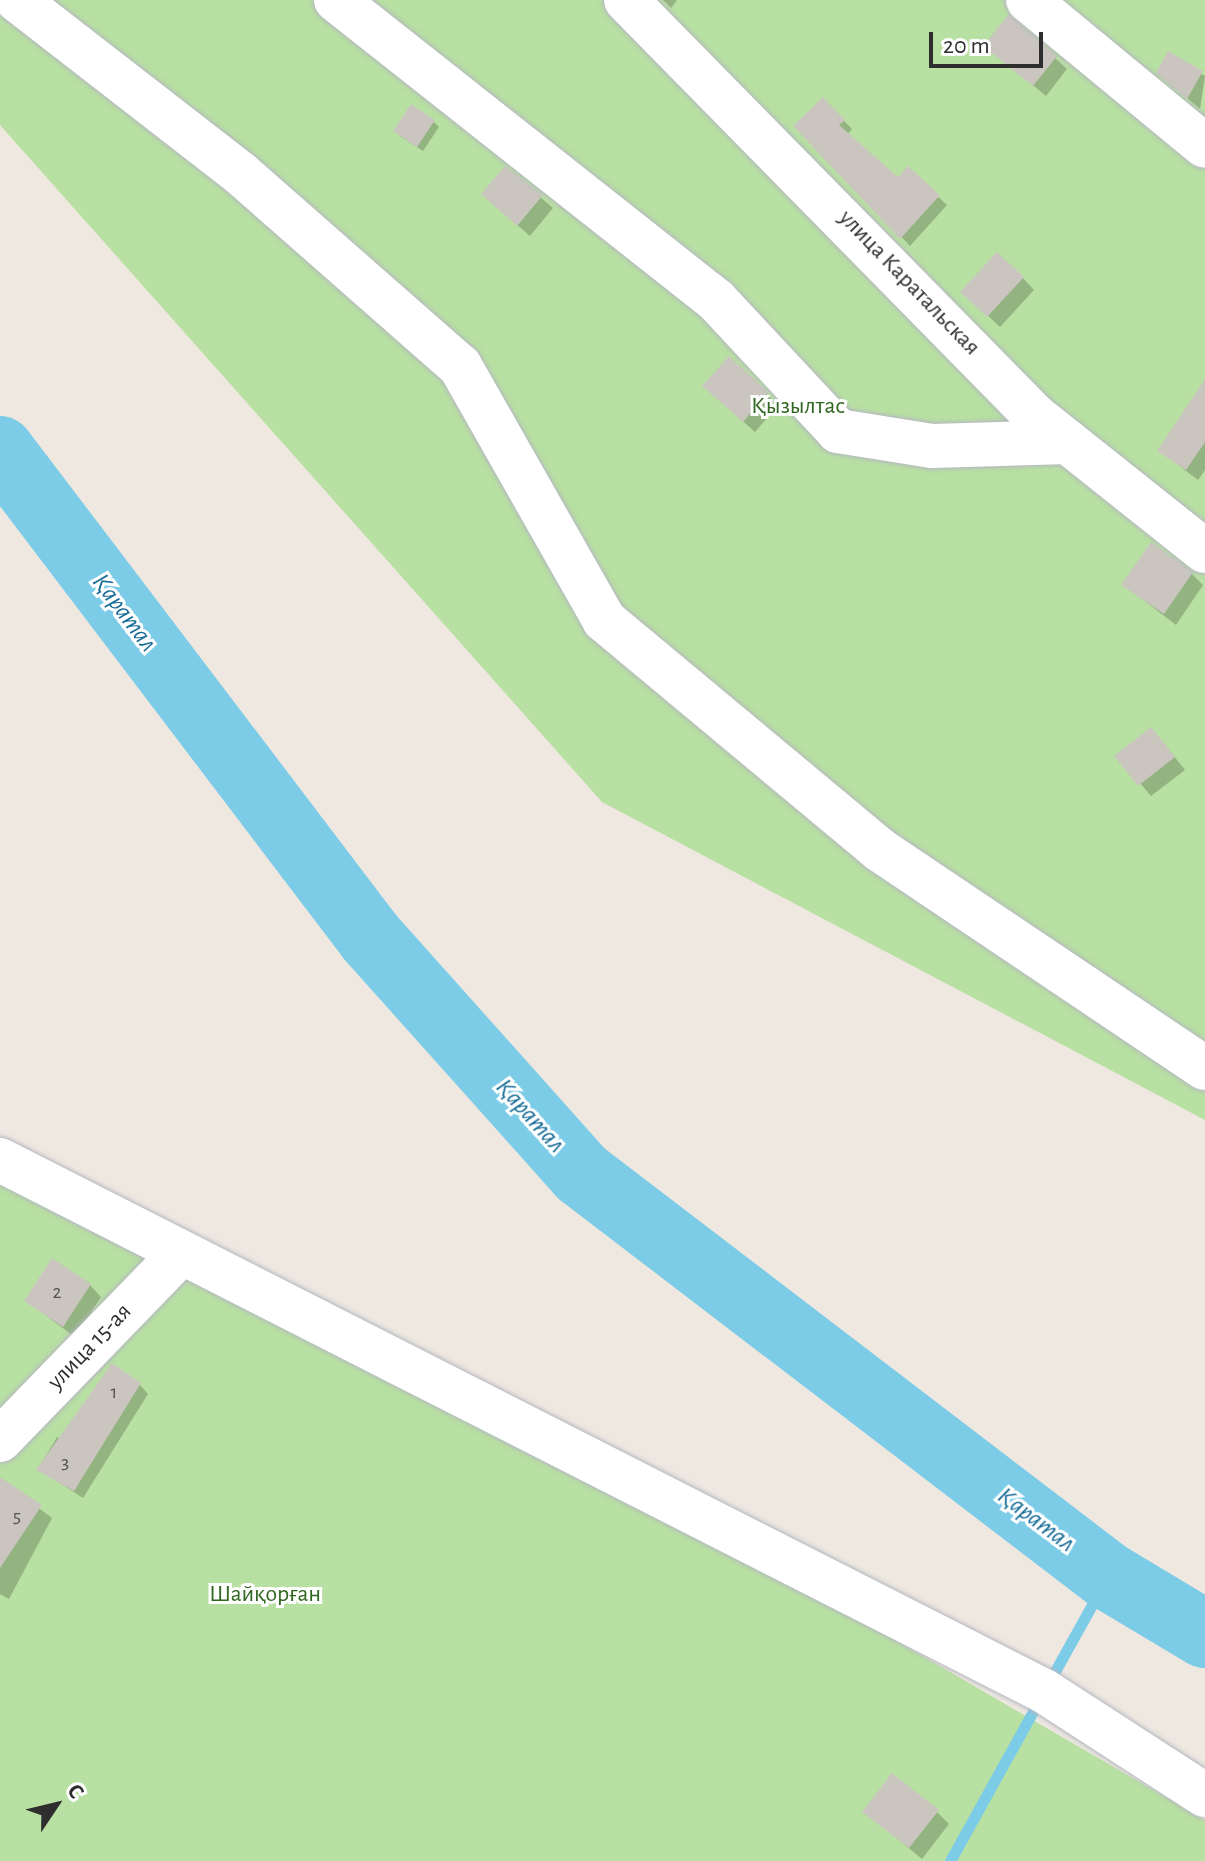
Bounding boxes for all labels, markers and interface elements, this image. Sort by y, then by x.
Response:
scale bar [933,16,1047,66]
text: 20 m [943,34,990,58]
street label: улица Каратальская [832,204,986,362]
park label: Қызылтас [751,393,845,421]
water label: Қаратал [85,568,163,658]
water label: Қаратал [489,1072,571,1160]
house number: 2 [52,1280,62,1304]
street label: улица 15-ая [42,1298,138,1396]
house number: 1 [111,1380,117,1404]
house number: 3 [61,1450,69,1474]
water label: Қаратал [991,1481,1081,1559]
house number: 5 [13,1504,21,1528]
park label: Шайқорған [209,1581,321,1609]
north arrow [16,1765,96,1845]
text: С [63,1780,88,1803]

